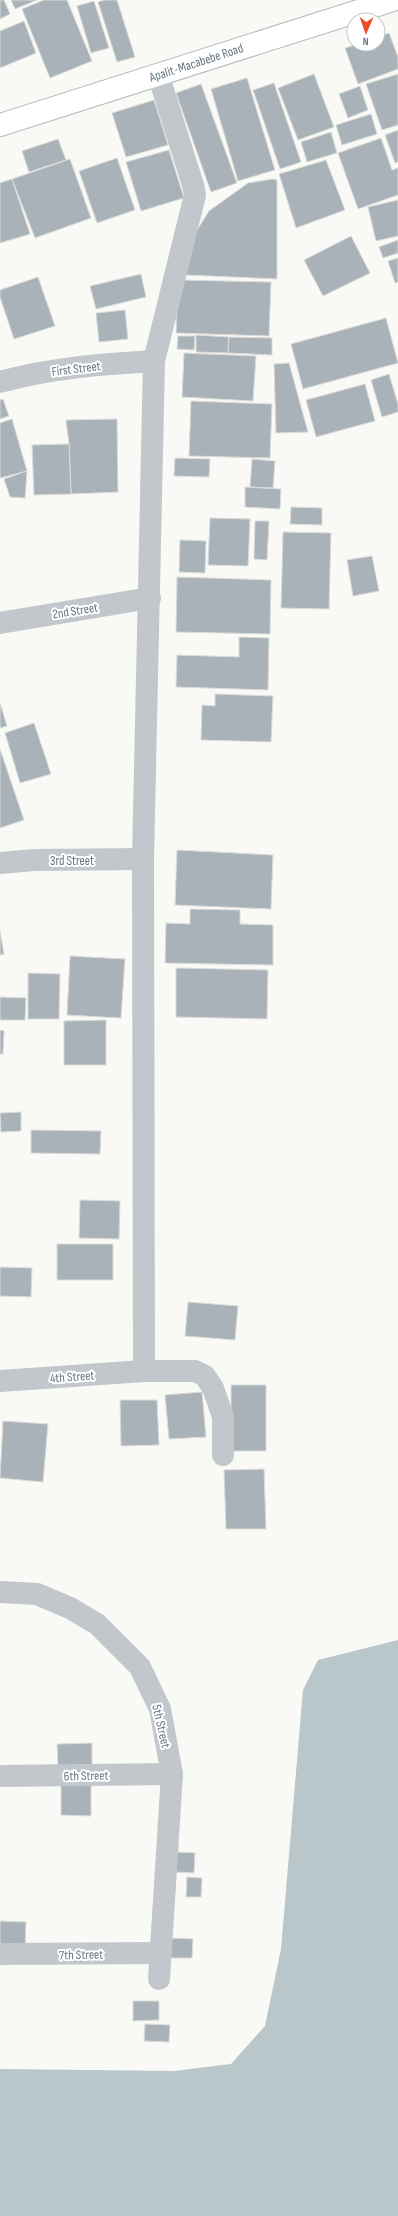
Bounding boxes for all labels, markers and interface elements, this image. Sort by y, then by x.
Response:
north arrow [346,12,386,52]
text: N [362,35,369,48]
street label: Apalit-Macabebe Road [146,40,245,86]
street label: First Street [51,358,102,380]
street label: 2nd Street [51,599,99,622]
street label: 3rd Street [50,853,94,869]
street label: 4th Street [49,1367,95,1387]
street label: 5th Street [148,1703,174,1750]
street label: 6th Street [64,1768,109,1784]
street label: 7th Street [59,1947,103,1963]

